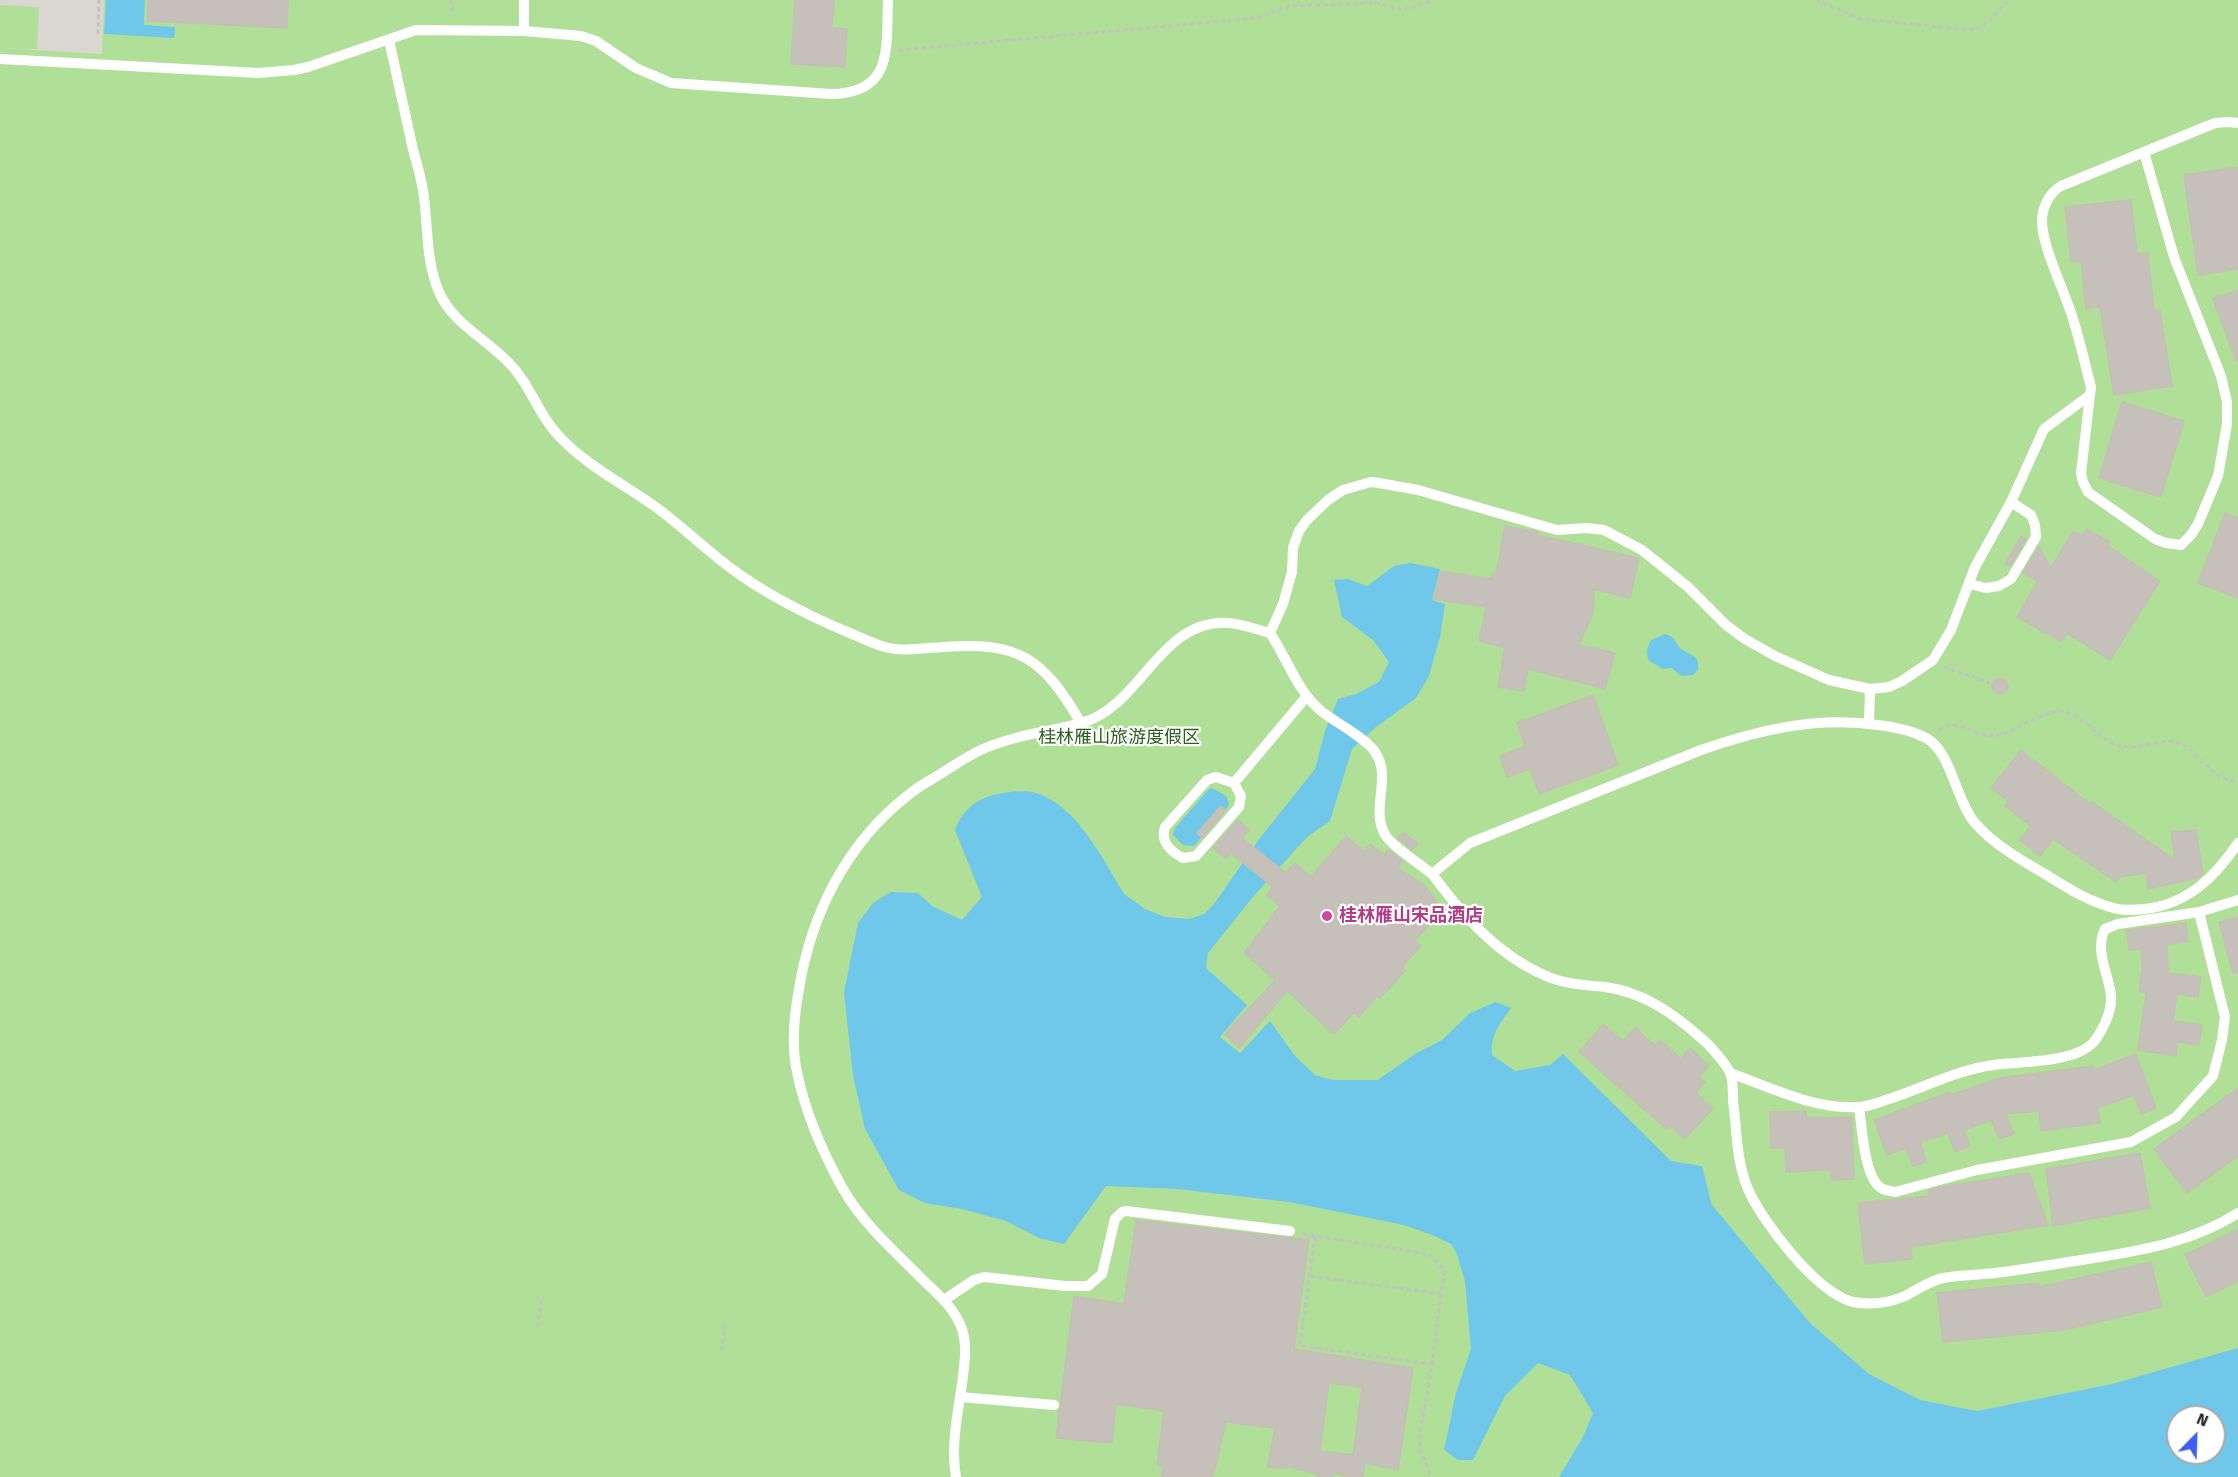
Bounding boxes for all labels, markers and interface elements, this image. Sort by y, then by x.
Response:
park label: 桂林雁山旅游度假区 [1038,727,1200,749]
place label: 桂林雁山宋品酒店 [1339,905,1483,927]
marker: 桂林雁山宋品酒店 [1320,909,1334,923]
north arrow [2166,1405,2226,1465]
text: N [2194,1409,2211,1431]

